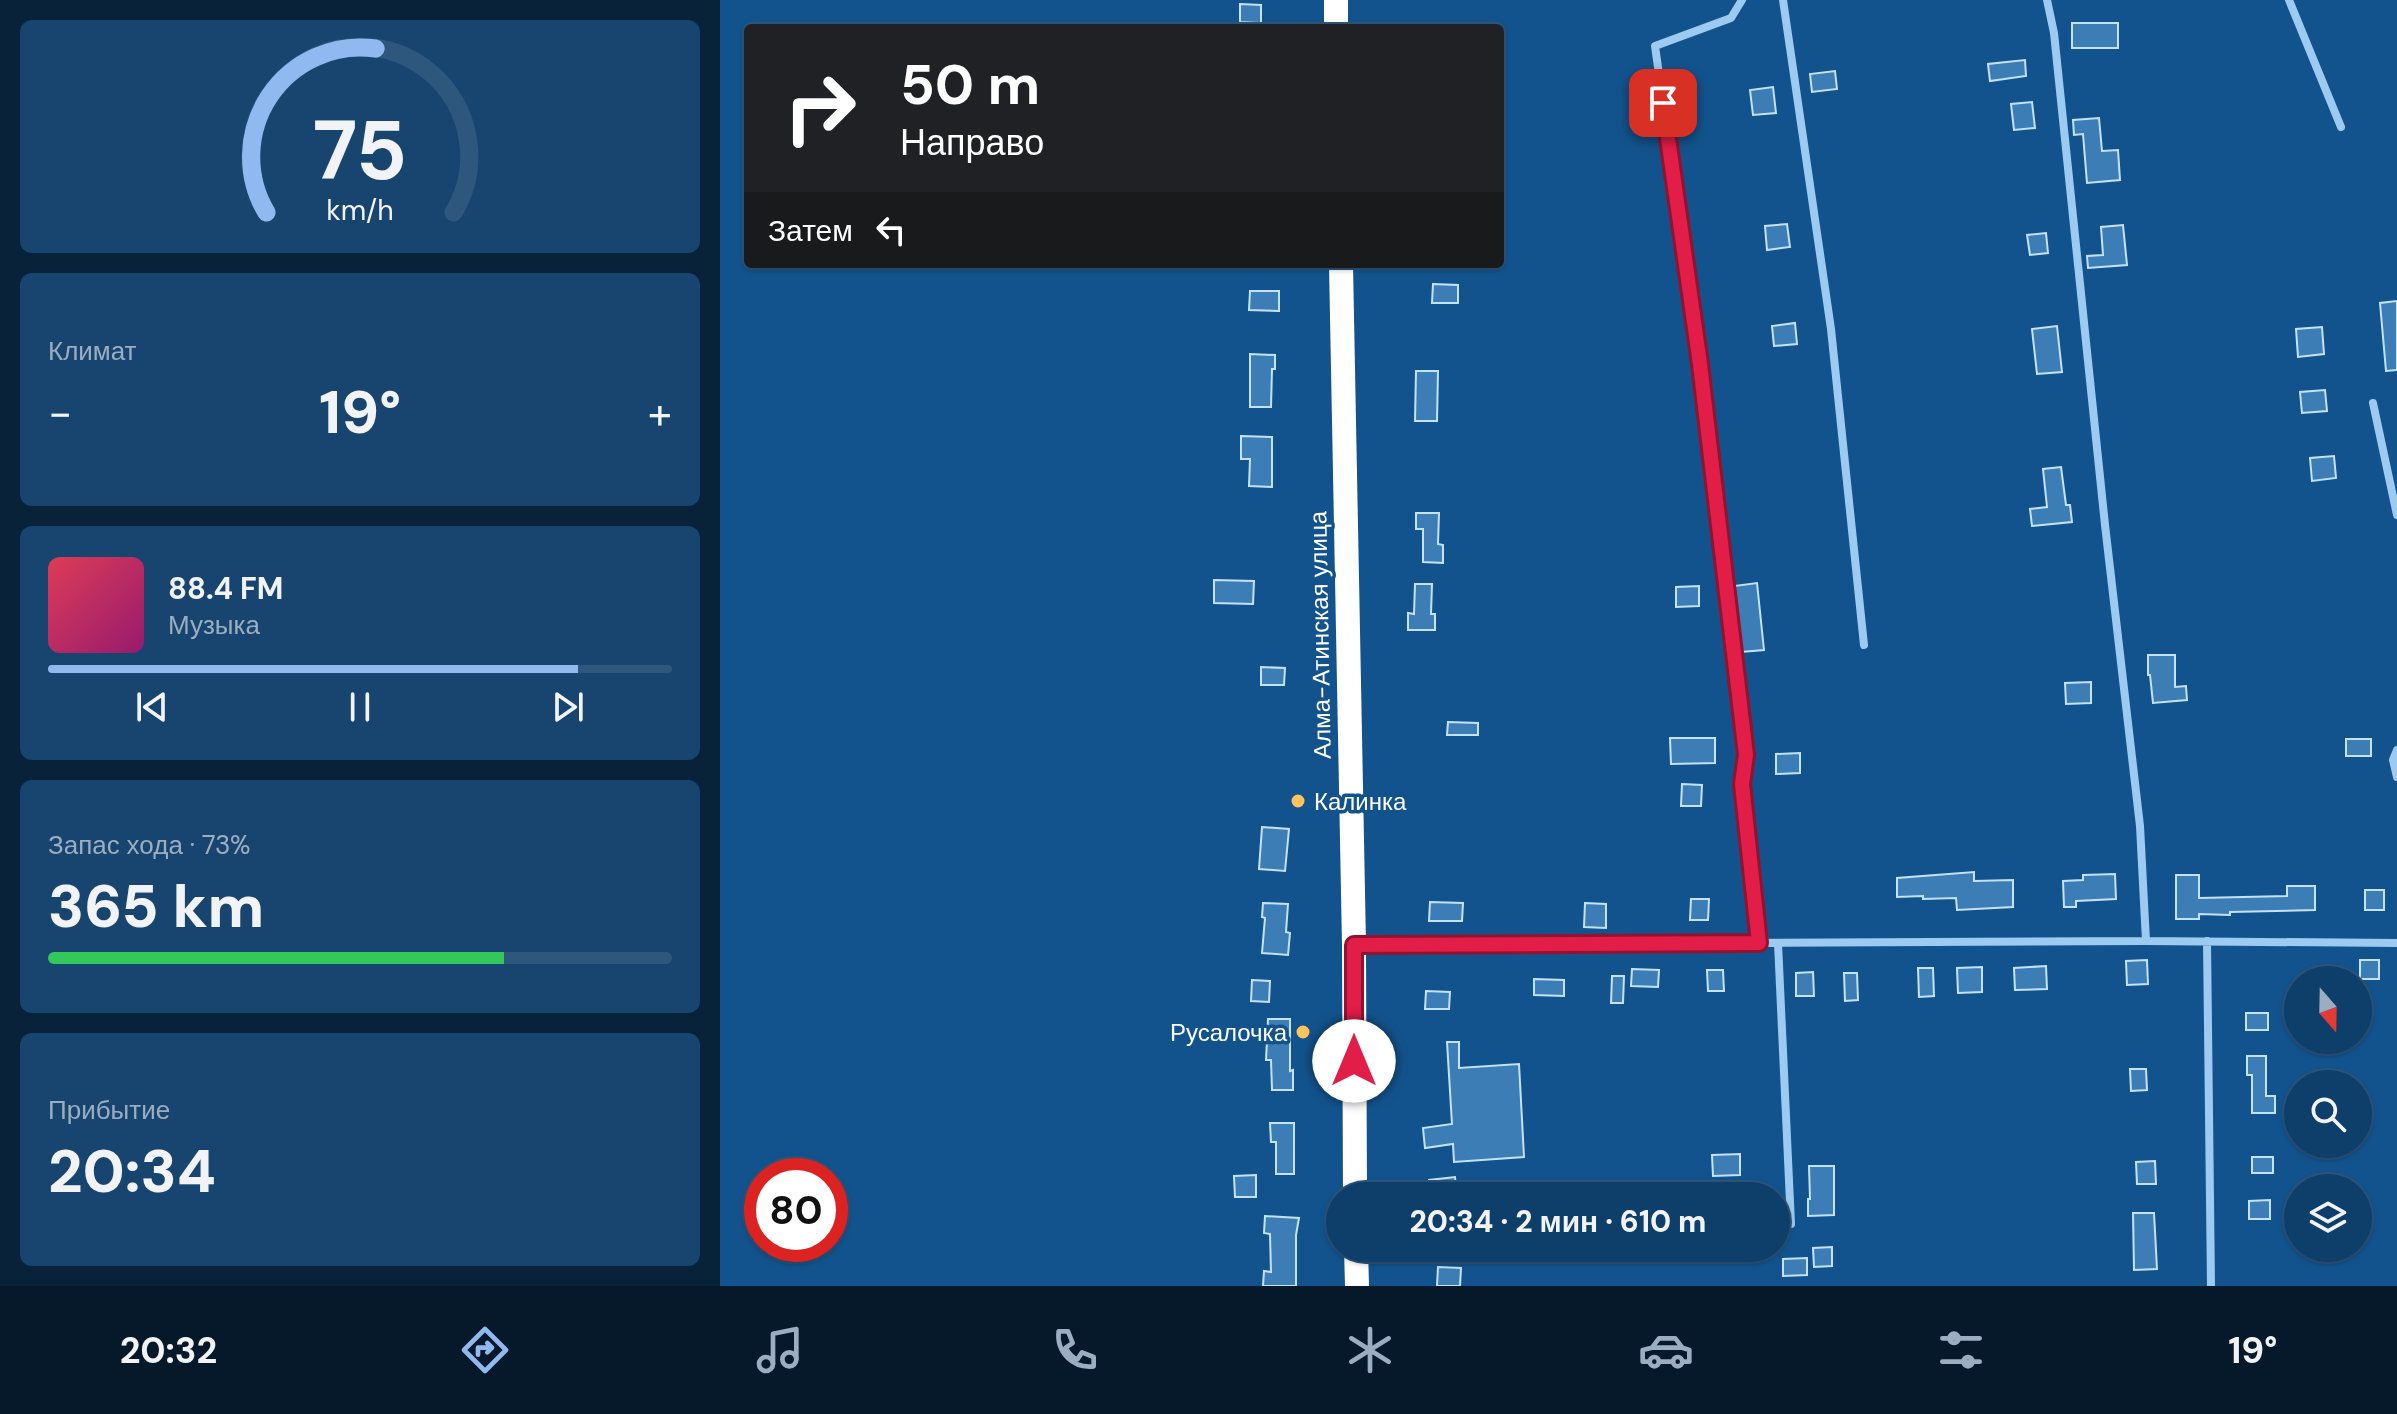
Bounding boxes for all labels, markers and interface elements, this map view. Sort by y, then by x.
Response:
text: 50 m [900,48,1040,121]
icon: right [768,56,872,160]
pin [1629,69,1697,137]
icon: arrive [1641,81,1685,125]
text: 75 [313,95,407,204]
text: Направо [900,119,1044,166]
text: km/h [326,192,394,229]
icon: left [869,208,913,252]
text: Затем [768,211,853,250]
text: Климат [48,334,137,368]
text: 19° [319,373,401,452]
text: − [48,384,72,442]
text: + [648,384,672,442]
street label: Алма-Атинская улица [1302,510,1338,759]
text: 88.4 FM [168,569,283,608]
text: Музыка [168,608,260,642]
icon: previous [130,685,174,729]
icon: pause [338,685,382,729]
icon: next [546,685,590,729]
place label: Калинка [1314,786,1407,817]
marker: Калинка [1289,792,1307,810]
text: Запас хода · 73% [48,828,250,862]
text: 365 km [48,867,264,946]
north arrow [2284,966,2372,1054]
map controls [2284,966,2372,1262]
place label: Русалочка [1170,1017,1288,1048]
position arrow [1312,1019,1396,1103]
marker: Русалочка [1294,1023,1312,1041]
button: search [2284,1070,2372,1158]
text: Прибытие [48,1093,170,1127]
text: 20:34 [48,1132,216,1211]
speed limit sign: 80 [744,1158,848,1262]
button: layers [2284,1174,2372,1262]
text: 20:34 · 2 мин · 610 m [1410,1202,1707,1241]
icon: directions [457,1322,513,1378]
icon: music [752,1322,808,1378]
icon: phone [1047,1322,1103,1378]
icon: climate [1342,1322,1398,1378]
icon: car [1638,1322,1694,1378]
icon: filters [1933,1322,1989,1378]
text: 20:32 [120,1327,217,1374]
text: 19° [2228,1327,2277,1374]

